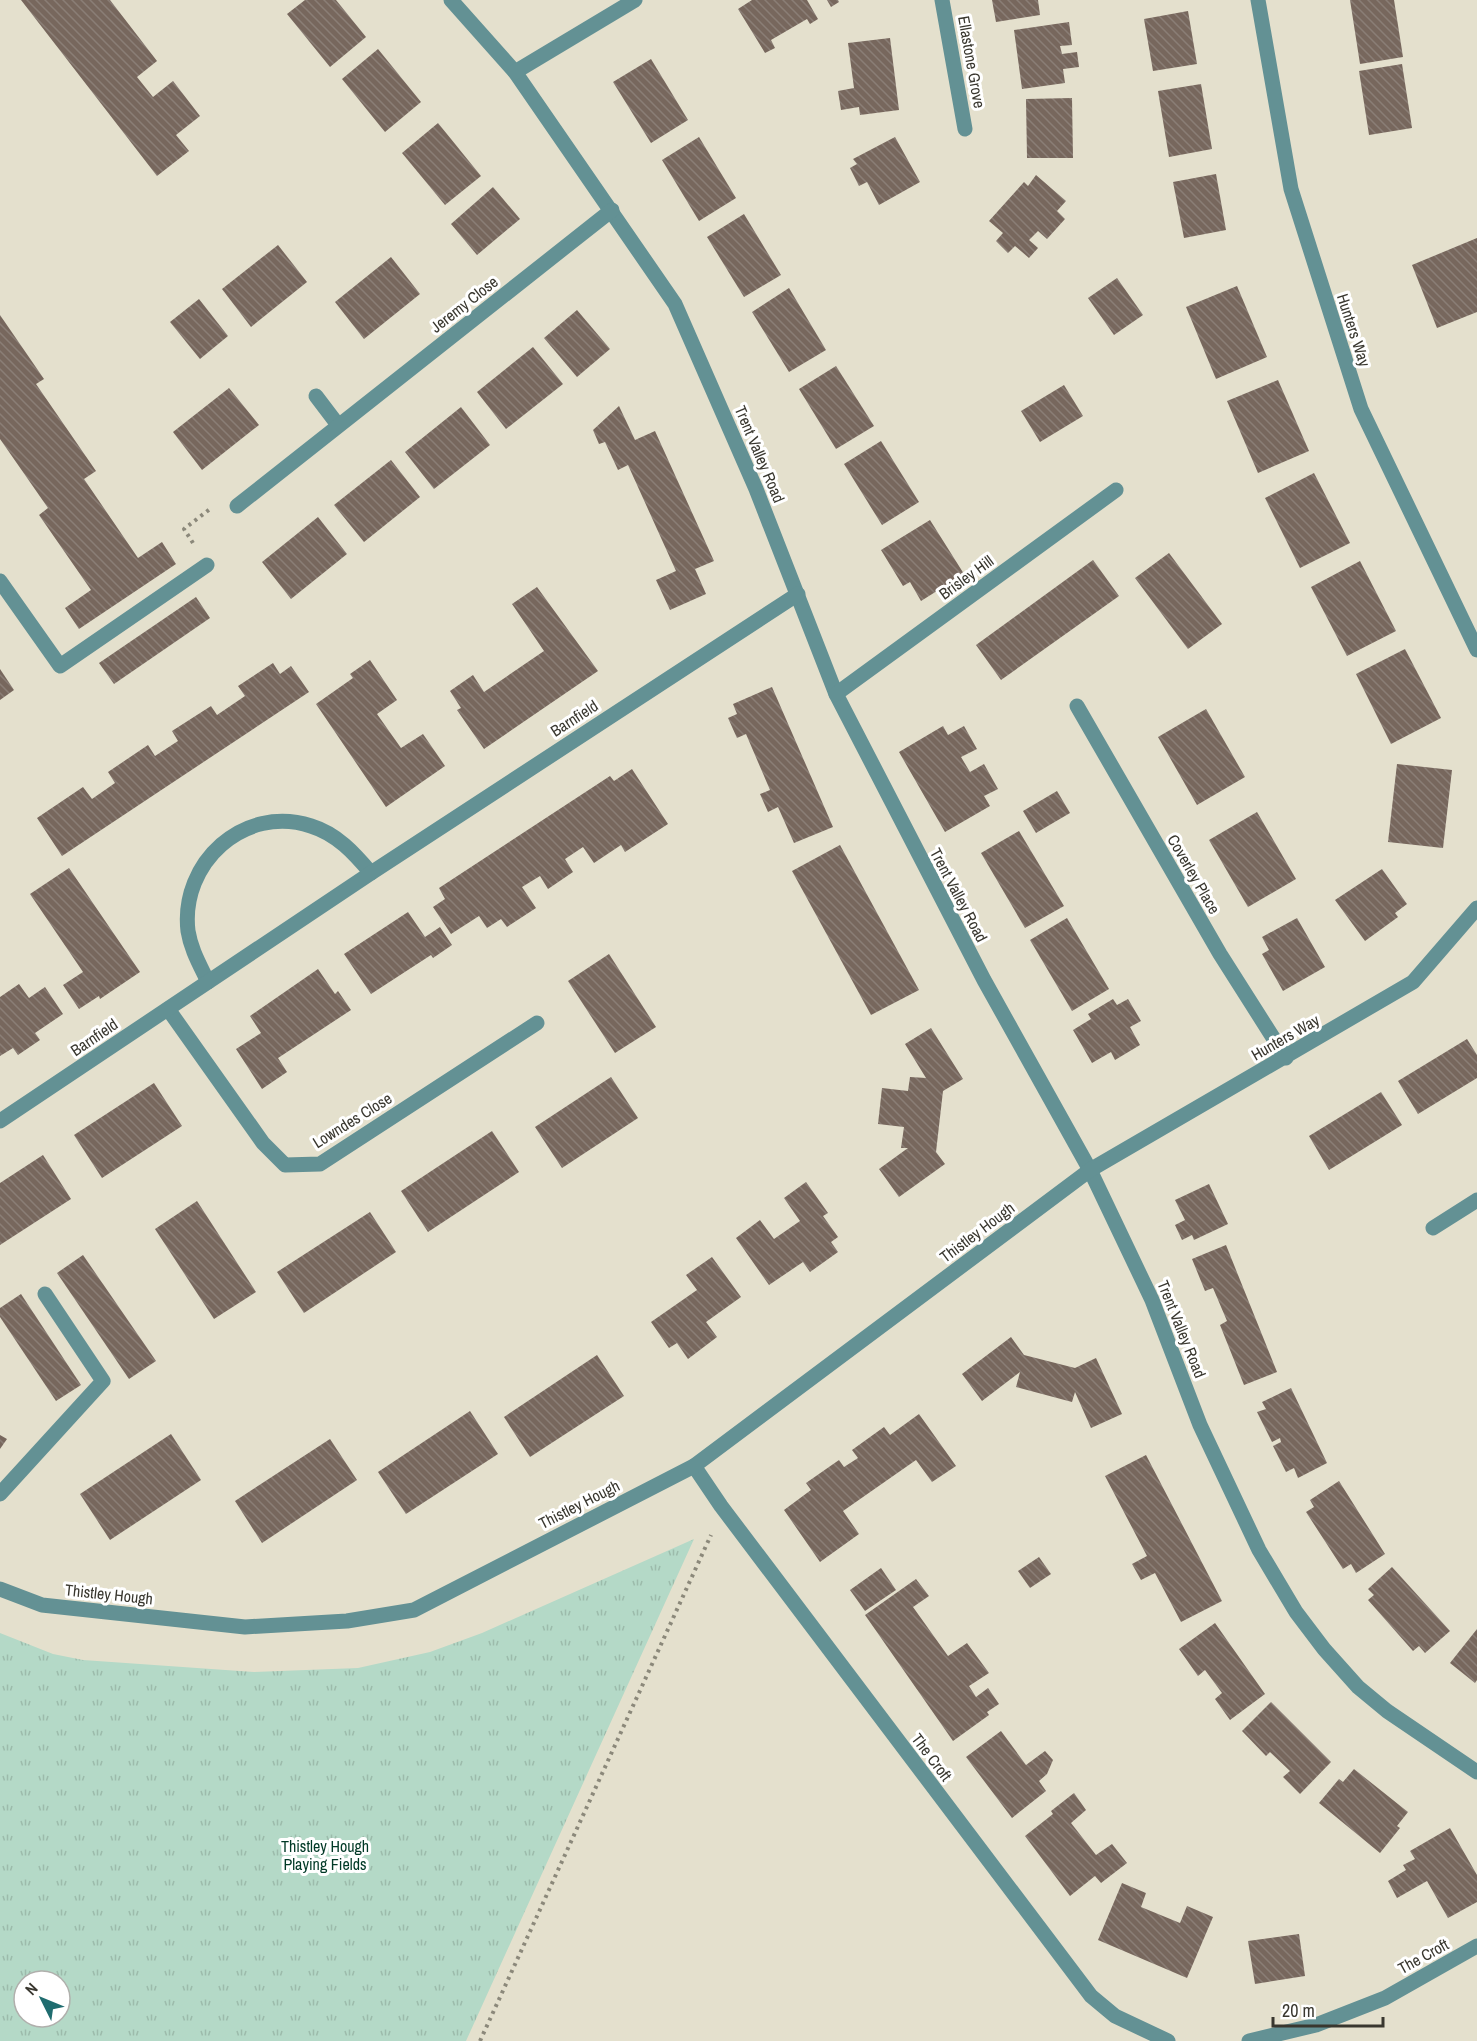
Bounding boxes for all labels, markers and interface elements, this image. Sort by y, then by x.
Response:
street label: Ellastone Grove [953,14,991,110]
street label: Jeremy Close [426,271,502,337]
street label: Hunters Way [1332,291,1376,370]
street label: Trent Valley Road [730,402,790,506]
street label: Brisley Hill [934,550,998,604]
street label: Barnfield [546,694,602,742]
street label: Coverley Place [1162,830,1226,918]
street label: Trent Valley Road [925,844,993,946]
street label: Hunters Way [1247,1008,1323,1065]
street label: Barnfield [66,1013,122,1061]
street label: Lowndes Close [308,1087,396,1153]
street label: Thistley Hough [935,1197,1019,1267]
street label: Trent Valley Road [1152,1277,1212,1381]
street label: Thistley Hough [535,1474,623,1534]
street label: Thistley Hough [64,1578,154,1610]
street label: The Croft [907,1729,957,1786]
park label: Thistley Hough Playing Fields [281,1835,369,1875]
street label: The Croft [1394,1933,1453,1979]
north arrow [12,1969,72,2029]
text: N [20,1978,42,2000]
scale bar [1273,1990,1382,2028]
text: 20 m [1282,1998,1315,2023]

